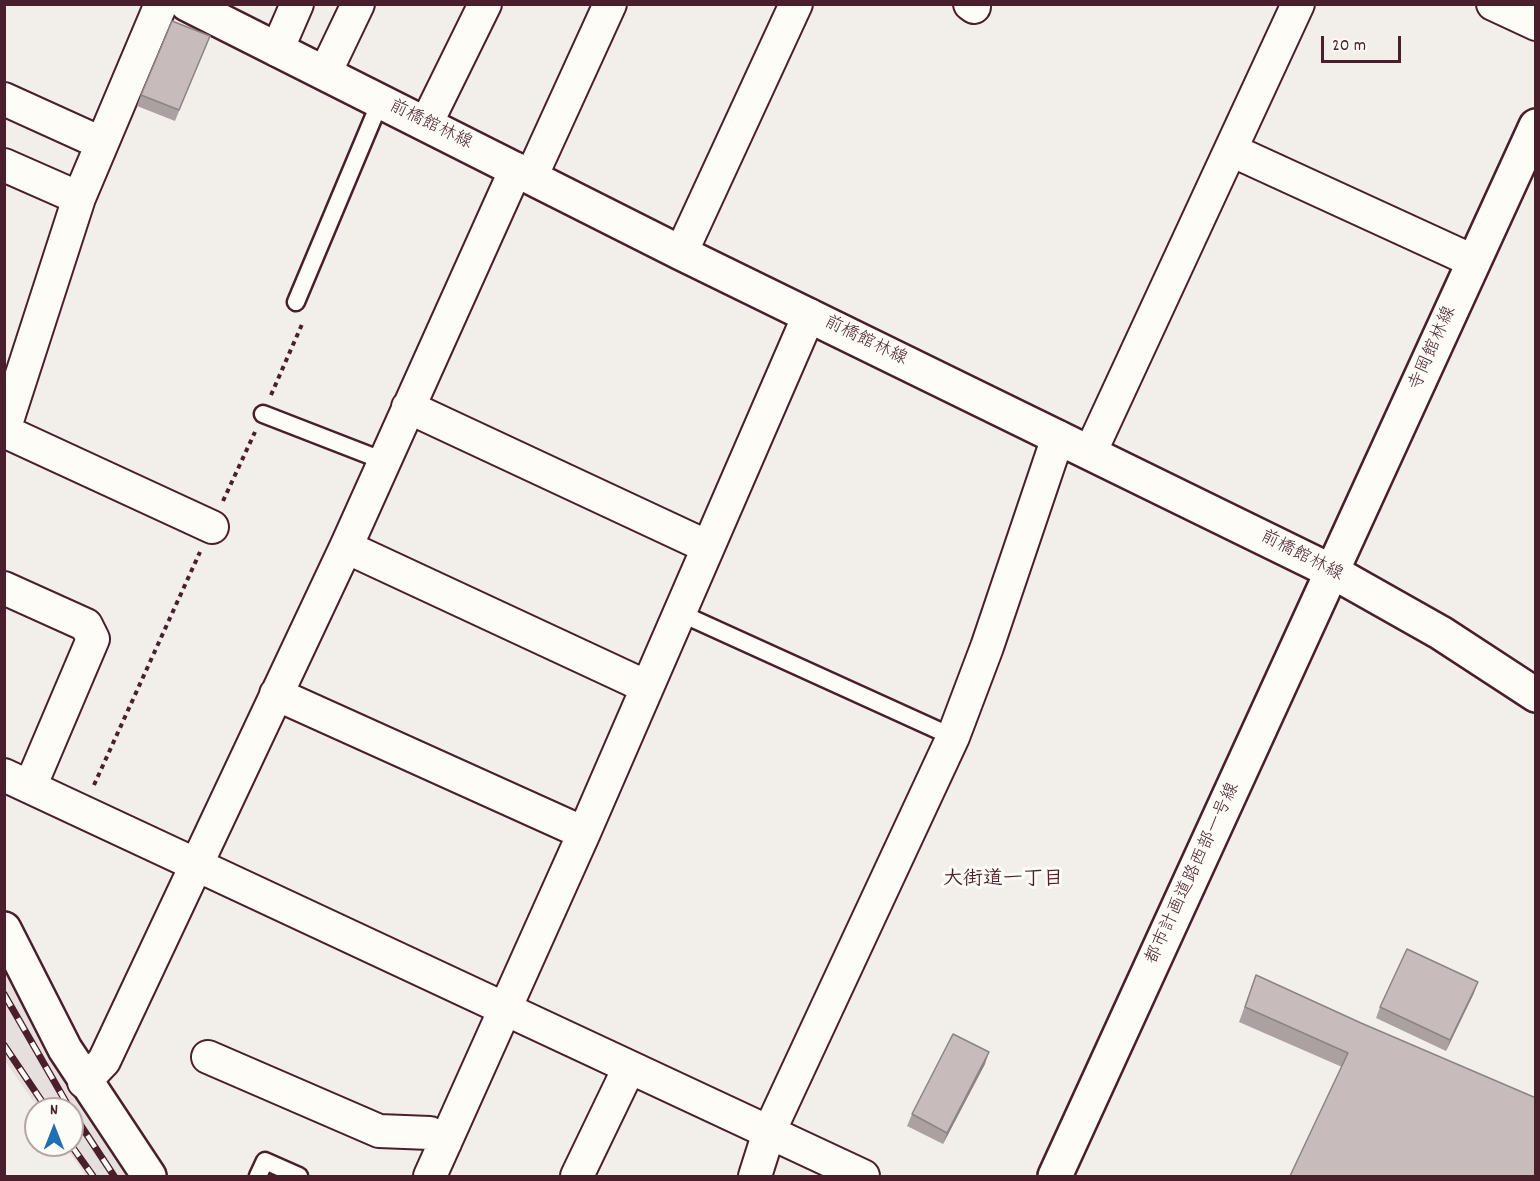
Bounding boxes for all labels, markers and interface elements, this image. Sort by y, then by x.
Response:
scale bar [1324,24,1404,62]
text: 20 m [1332,34,1366,59]
street label: 前橋館林線 [385,97,475,155]
street label: 寺岡館林線 [1406,303,1462,395]
street label: 前橋館林線 [820,313,910,371]
street label: 前橋館林線 [1256,527,1346,587]
street label: 都市計画道路西部一号線 [1142,780,1246,968]
district label: 大街道一丁目 [943,869,1063,893]
north arrow [24,1097,84,1157]
text: N [50,1099,58,1122]

